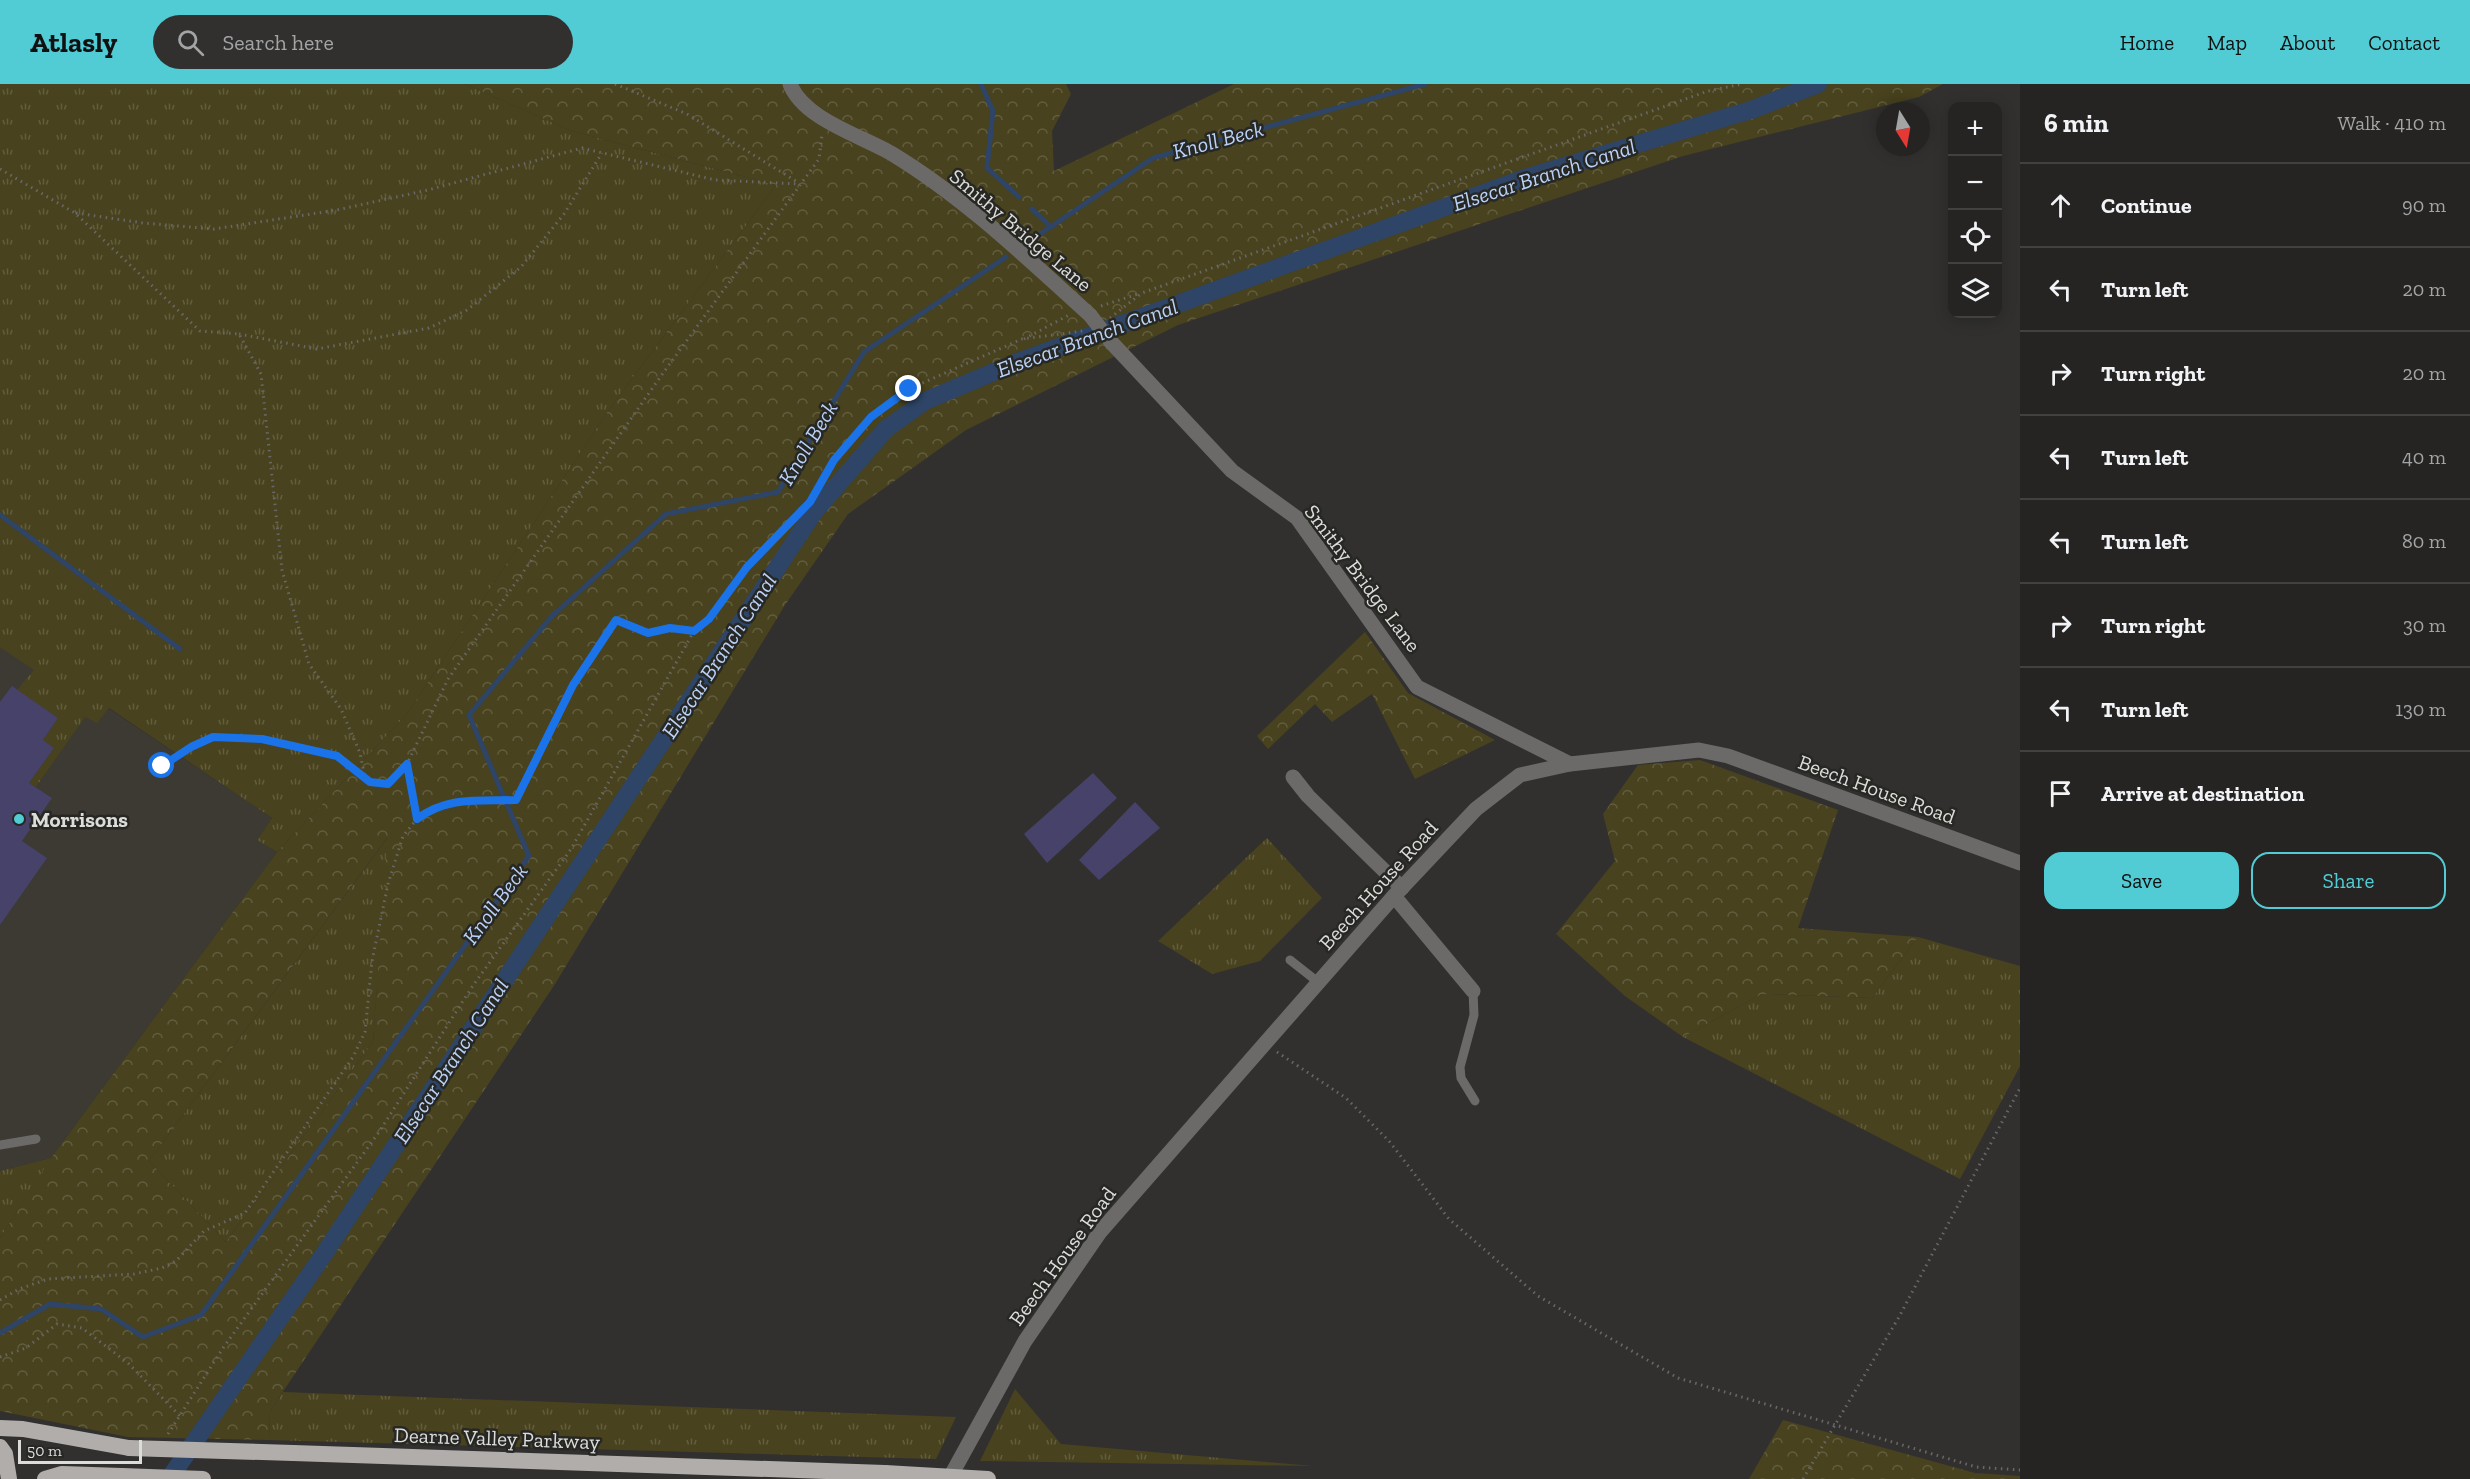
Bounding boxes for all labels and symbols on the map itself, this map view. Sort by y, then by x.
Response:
north arrow [1876,102,1930,156]
water label: Knoll Beck [1170,115,1267,165]
water label: Elsecar Branch Canal [1449,133,1639,217]
street label: Smithy Bridge Lane [945,163,1097,297]
water label: Elsecar Branch Canal [993,293,1181,383]
route end [895,375,921,401]
water label: Knoll Beck [772,396,844,490]
street label: Smithy Bridge Lane [1300,499,1427,657]
water label: Elsecar Branch Canal [656,569,782,743]
street label: Beech House Road [1795,749,1959,829]
route start [148,752,174,778]
place label: Morrisons [31,807,128,832]
marker: Morrisons [12,812,26,826]
street label: Beech House Road [1313,815,1443,955]
water label: Knoll Beck [457,858,533,950]
water label: Elsecar Branch Canal [388,974,514,1148]
street label: Beech House Road [1003,1181,1121,1330]
street label: Dearne Valley Parkway [394,1422,601,1454]
scale bar [18,1437,142,1464]

